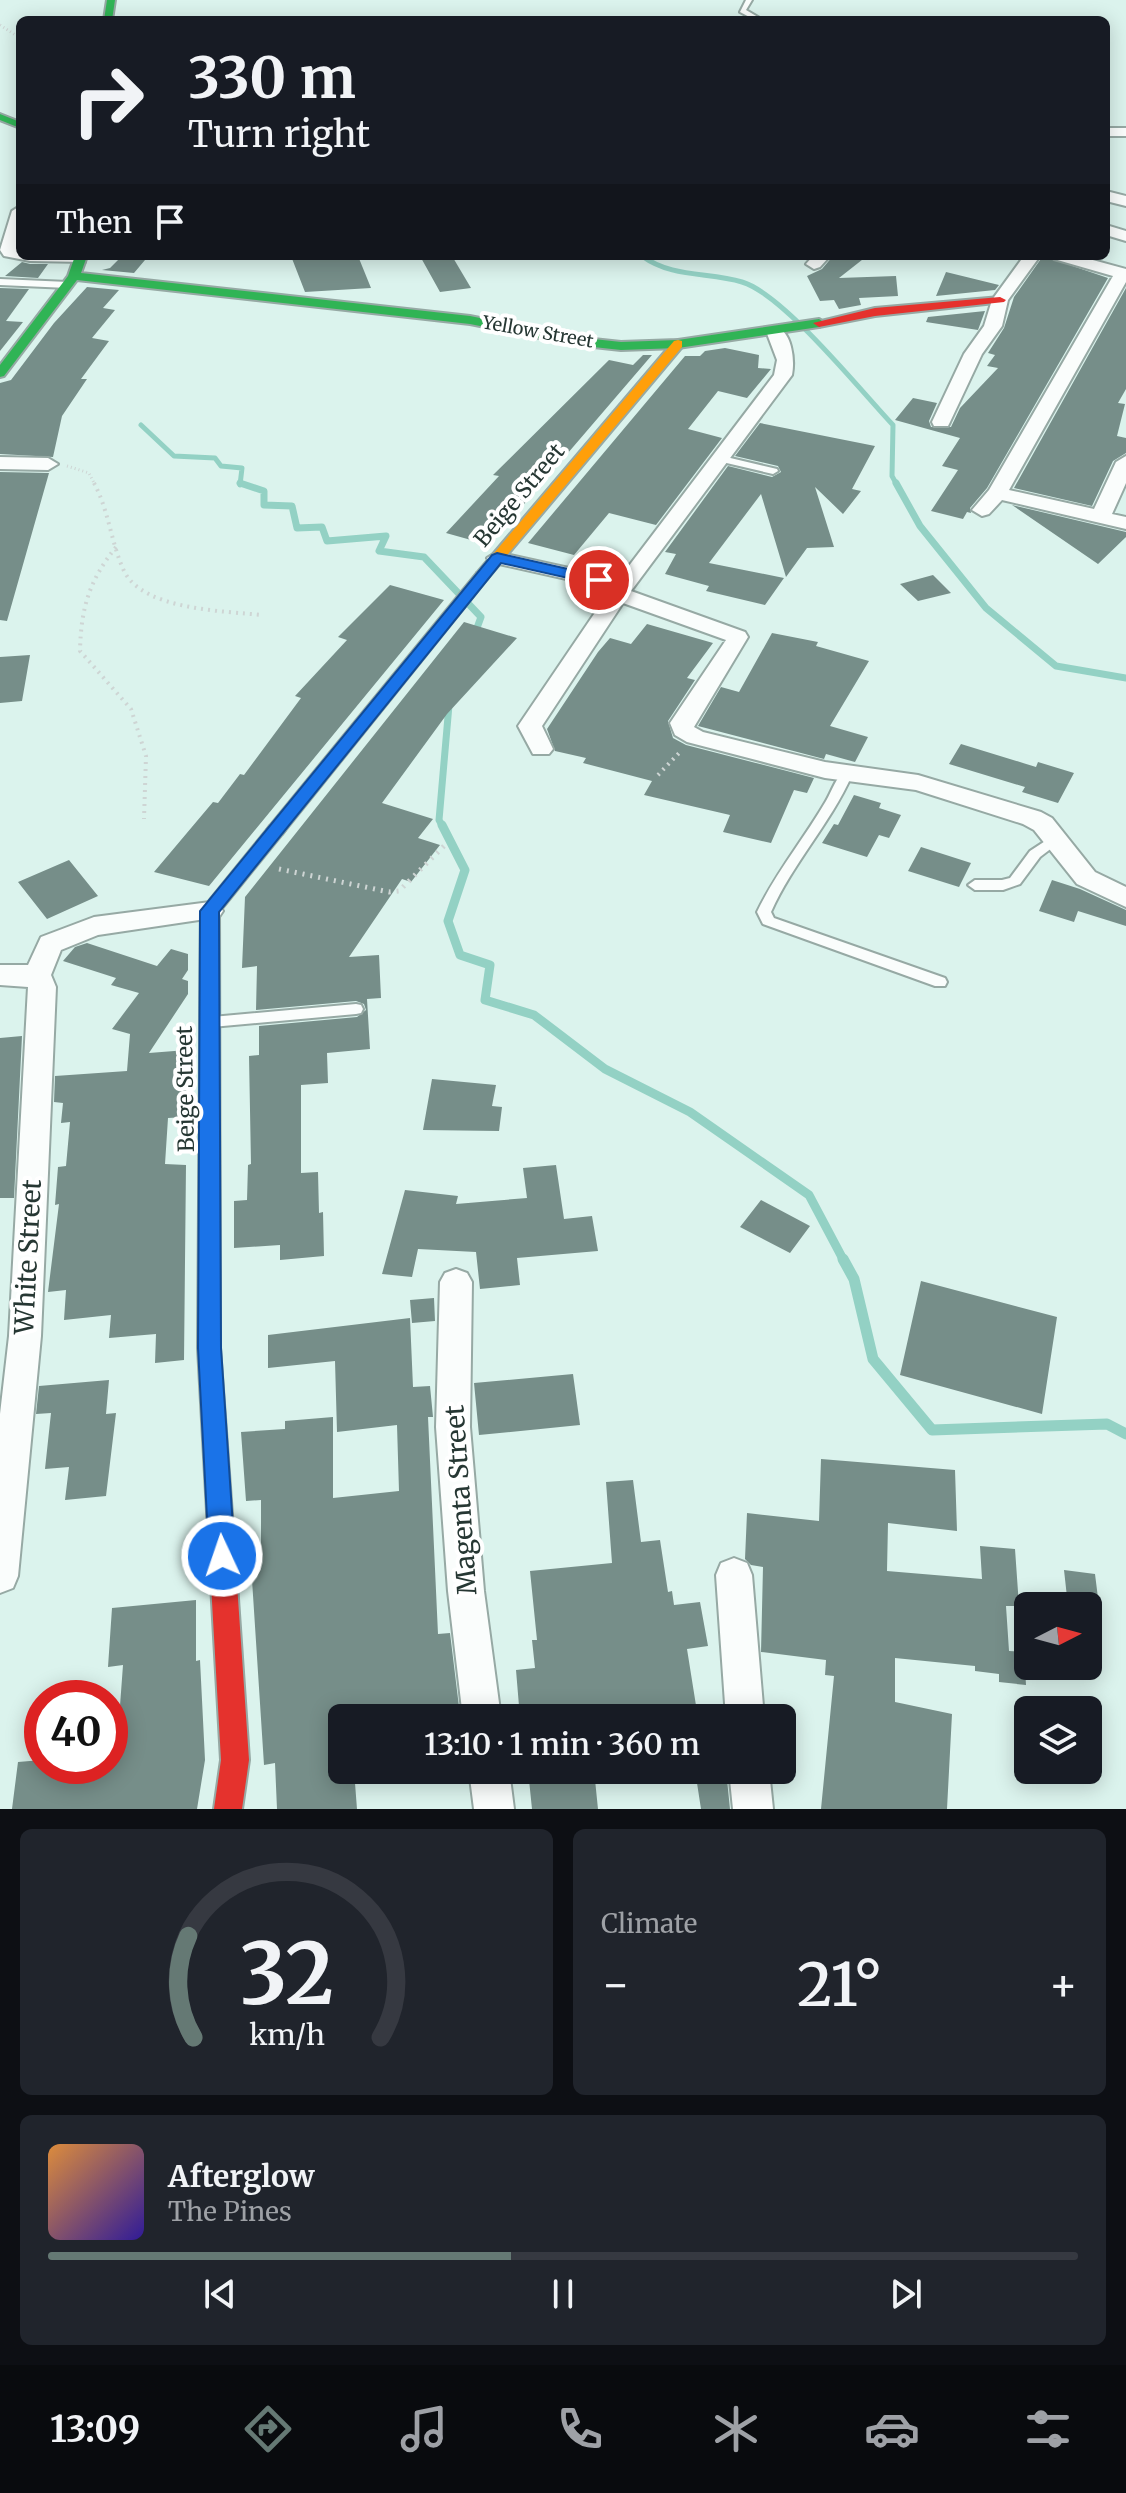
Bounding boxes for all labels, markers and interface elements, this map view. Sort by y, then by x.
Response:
text: 330 m [188,43,356,113]
icon: right [56,48,160,152]
text: Turn right [188,112,370,157]
icon: arrive [148,200,192,244]
text: Then [56,203,132,241]
street label: Yellow Street [480,310,595,353]
street label: Beige Street [468,437,571,552]
pin [565,546,633,614]
icon: arrive [577,558,621,602]
street label: Beige Street [170,1025,200,1152]
street label: White Street [7,1179,48,1336]
street label: Magenta Street [437,1404,484,1596]
position arrow [180,1514,264,1598]
north arrow [1014,1592,1102,1680]
map controls [1014,1592,1102,1784]
speed limit sign: 40 [24,1680,128,1784]
button: layers [1014,1696,1102,1784]
text: 13:10 · 1 min · 360 m [424,1725,700,1763]
text: Climate [601,1907,697,1940]
text: 32 [239,1922,334,2027]
text: 21° [797,1947,882,2022]
text: − [601,1957,630,2012]
text: + [1049,1957,1078,2012]
text: km/h [249,2017,324,2053]
text: Afterglow [168,2157,315,2195]
text: The Pines [168,2195,292,2228]
icon: previous [198,2272,242,2316]
icon: pause [541,2272,585,2316]
icon: next [884,2272,928,2316]
icon: directions [240,2401,296,2457]
icon: music [396,2401,452,2457]
icon: phone [552,2401,608,2457]
icon: climate [708,2401,764,2457]
icon: car [864,2401,920,2457]
icon: filters [1020,2401,1076,2457]
text: 13:09 [50,2407,140,2452]

